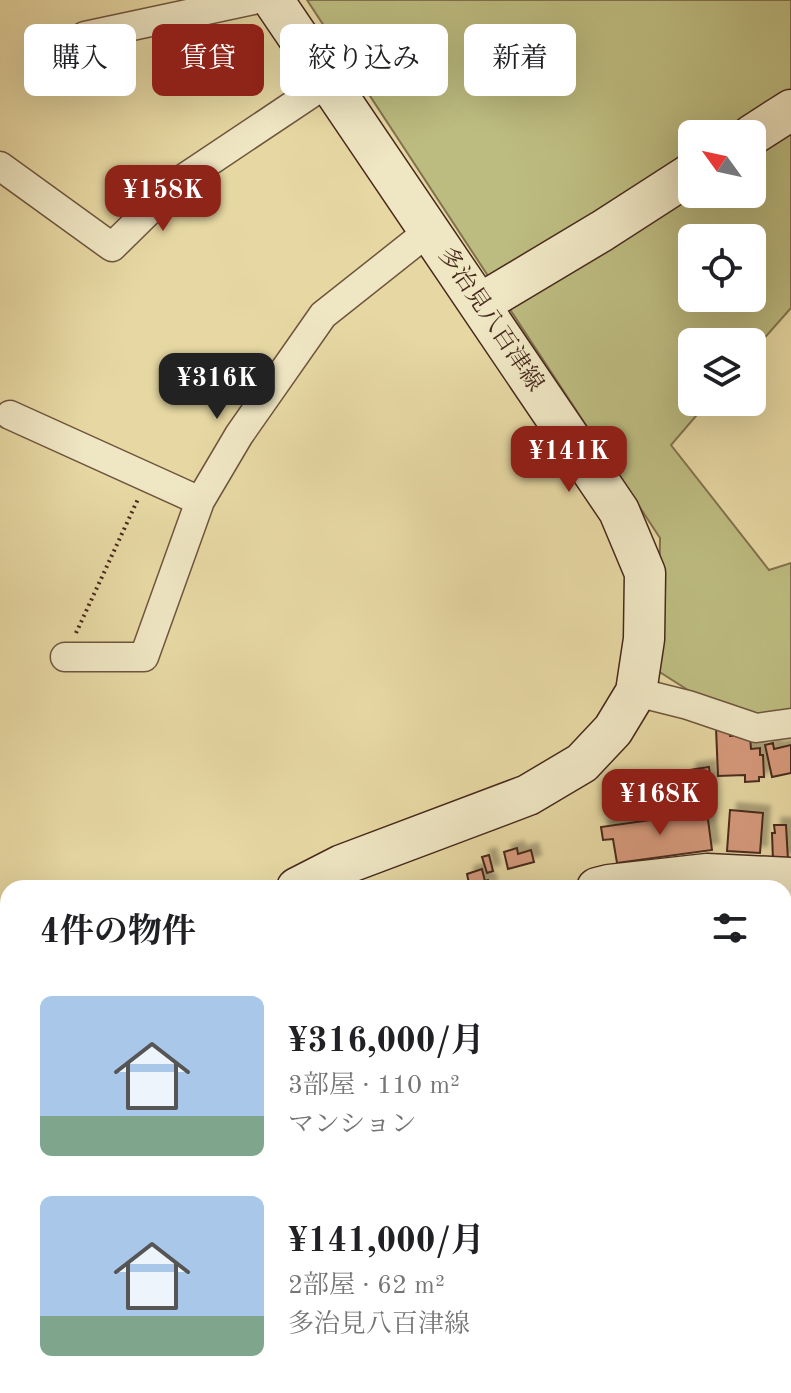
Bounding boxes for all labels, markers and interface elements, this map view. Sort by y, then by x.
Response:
chip: 購入 [24,24,136,96]
chip: 賃貸 [152,24,264,96]
chip: 絞り込み [280,24,448,96]
chip: 新着 [464,24,576,96]
north arrow [678,120,766,208]
map controls [678,120,766,416]
pin: ¥158K [107,165,219,233]
text: ¥158K [123,178,203,204]
button: locate [678,224,766,312]
street label: 多治見八百津線 [433,242,549,396]
button: layers [678,328,766,416]
pin: ¥316K [161,353,273,421]
text: ¥316K [177,366,257,392]
pin: ¥141K [513,426,625,494]
text: ¥141K [529,439,609,465]
pin: ¥168K [604,769,716,837]
text: ¥168K [620,782,700,808]
icon: filters [708,906,752,950]
text: 4件の物件 [40,916,196,950]
text: ¥316,000/月 [288,1025,485,1059]
icon: home [104,1028,200,1124]
text: 3部屋 · 110 m² [288,1073,460,1099]
text: マンション [288,1112,417,1138]
text: ¥141,000/月 [288,1225,485,1259]
icon: home [104,1228,200,1324]
text: 2部屋 · 62 m² [288,1273,445,1299]
text: 多治見八百津線 [288,1312,470,1338]

